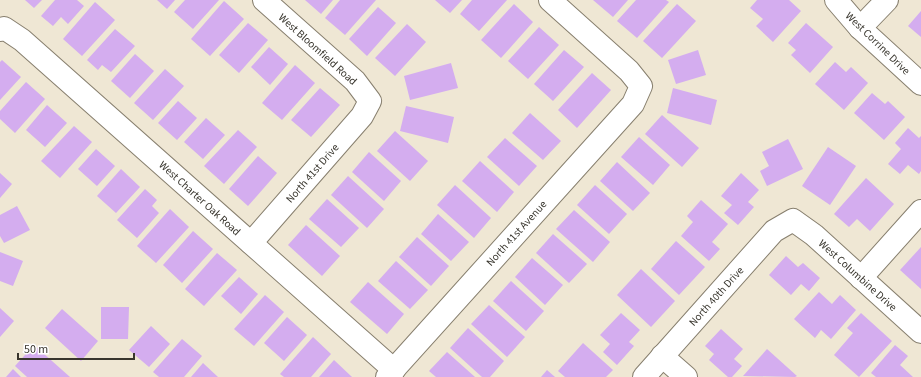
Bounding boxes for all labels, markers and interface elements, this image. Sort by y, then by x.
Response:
street label: West Corrine Drive [842,9,914,78]
street label: West Bloomfield Road [275,10,360,89]
street label: North 41st Drive [282,140,343,206]
street label: West Charter Oak Road [156,158,244,239]
street label: North 41st Avenue [483,197,550,270]
street label: West Columbine Drive [815,236,901,315]
street label: North 40th Drive [686,263,748,329]
scale bar [18,335,134,361]
text: 50 m [24,341,48,358]

